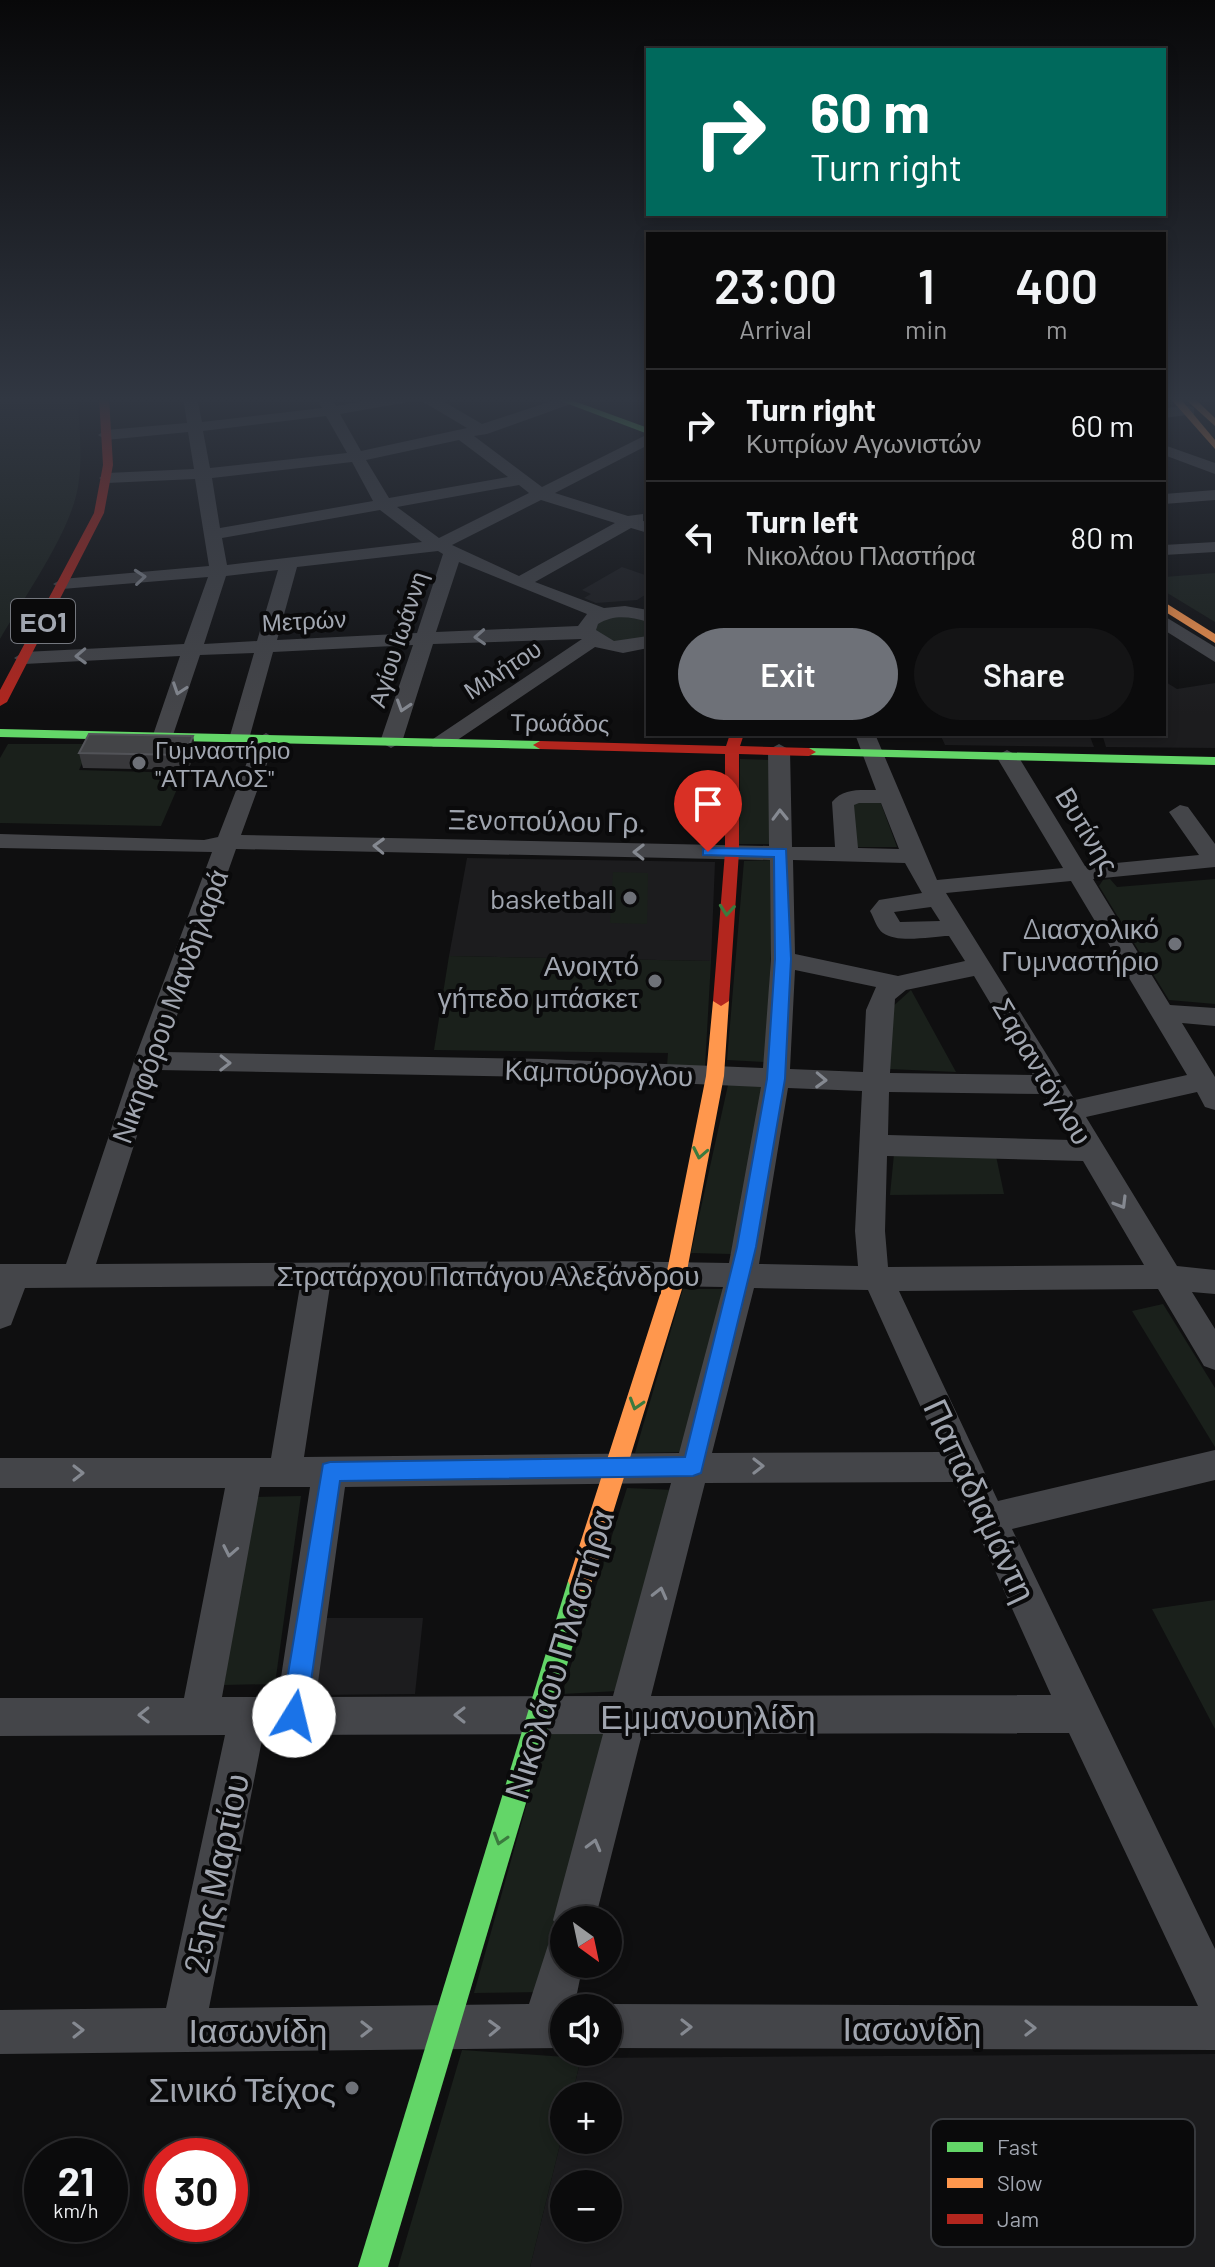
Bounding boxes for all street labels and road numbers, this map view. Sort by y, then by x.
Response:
street label: Αγίου Ιωάννη [361,568,433,710]
road number: ΕΟ1 [11,599,75,643]
street label: Μετρών [261,603,347,637]
street label: Μιλήτου [458,633,546,705]
street label: Τρωάδος [510,707,610,737]
street label: Βυτίνης [1049,781,1127,879]
street label: Ξενoπούλου Γρ. [448,801,646,839]
street label: Νικηφόρου Μανδηλαρά [104,865,234,1147]
street label: Σαραντόγλου [986,992,1100,1150]
street label: Καμπούρογλου [504,1052,694,1092]
street label: Στρατάρχου Παπάγου Αλεξάνδρου [276,1258,700,1292]
street label: Παπαδιαμάντη [916,1392,1046,1608]
street label: Νικολάου Πλαστήρα [494,1504,622,1804]
street label: Εμμανουηλίδη [600,1695,816,1736]
street label: 25ης Μαρτίου [174,1769,256,1977]
street label: Ιασωνίδη [842,2007,982,2048]
street label: Ιασωνίδη [188,2009,328,2050]

